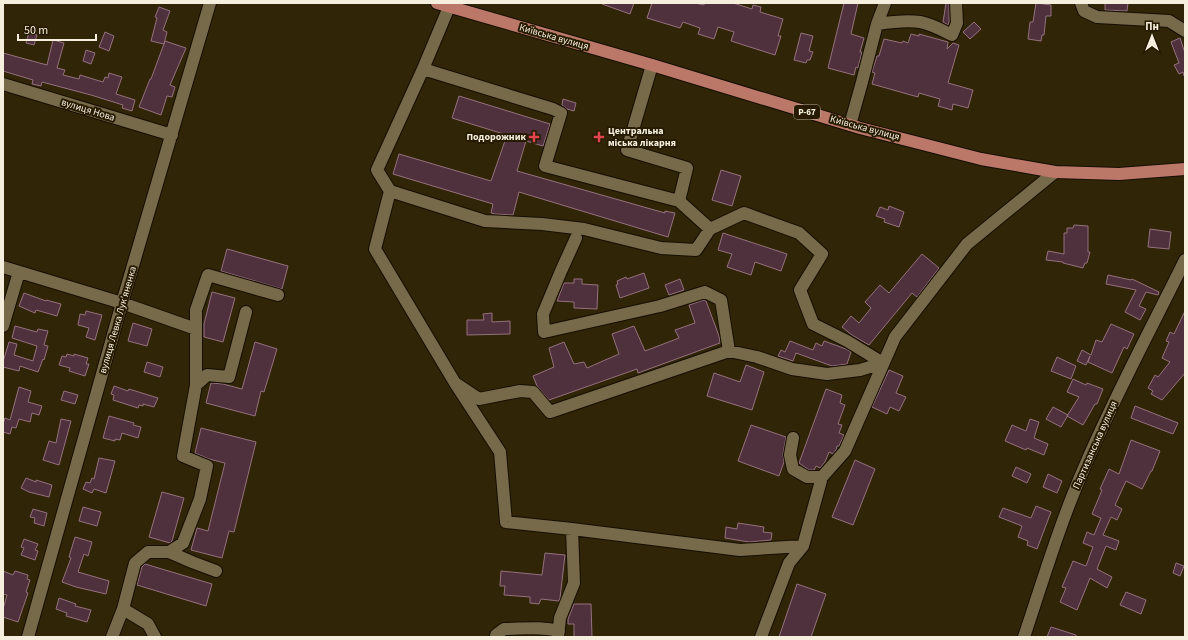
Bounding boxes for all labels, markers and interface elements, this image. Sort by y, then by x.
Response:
scale bar [18,16,96,42]
north arrow [1132,16,1172,56]
text: Пн [1145,19,1159,34]
street label: Київська вулиця [518,20,590,54]
text: 50 m [24,22,48,39]
street label: вулиця Нова [59,95,117,125]
road number: Р-67 [794,105,820,119]
street label: Київська вулиця [829,112,901,144]
place label: Центральна міська лікарня [608,124,676,150]
place label: Подорожник [466,130,527,144]
marker: Центральна міська лікарня [593,131,605,143]
marker: Подорожник [529,132,539,142]
street label: вулиця Левка Лук'яненка [96,265,140,375]
street label: Партизанська вулиця [1069,399,1121,491]

